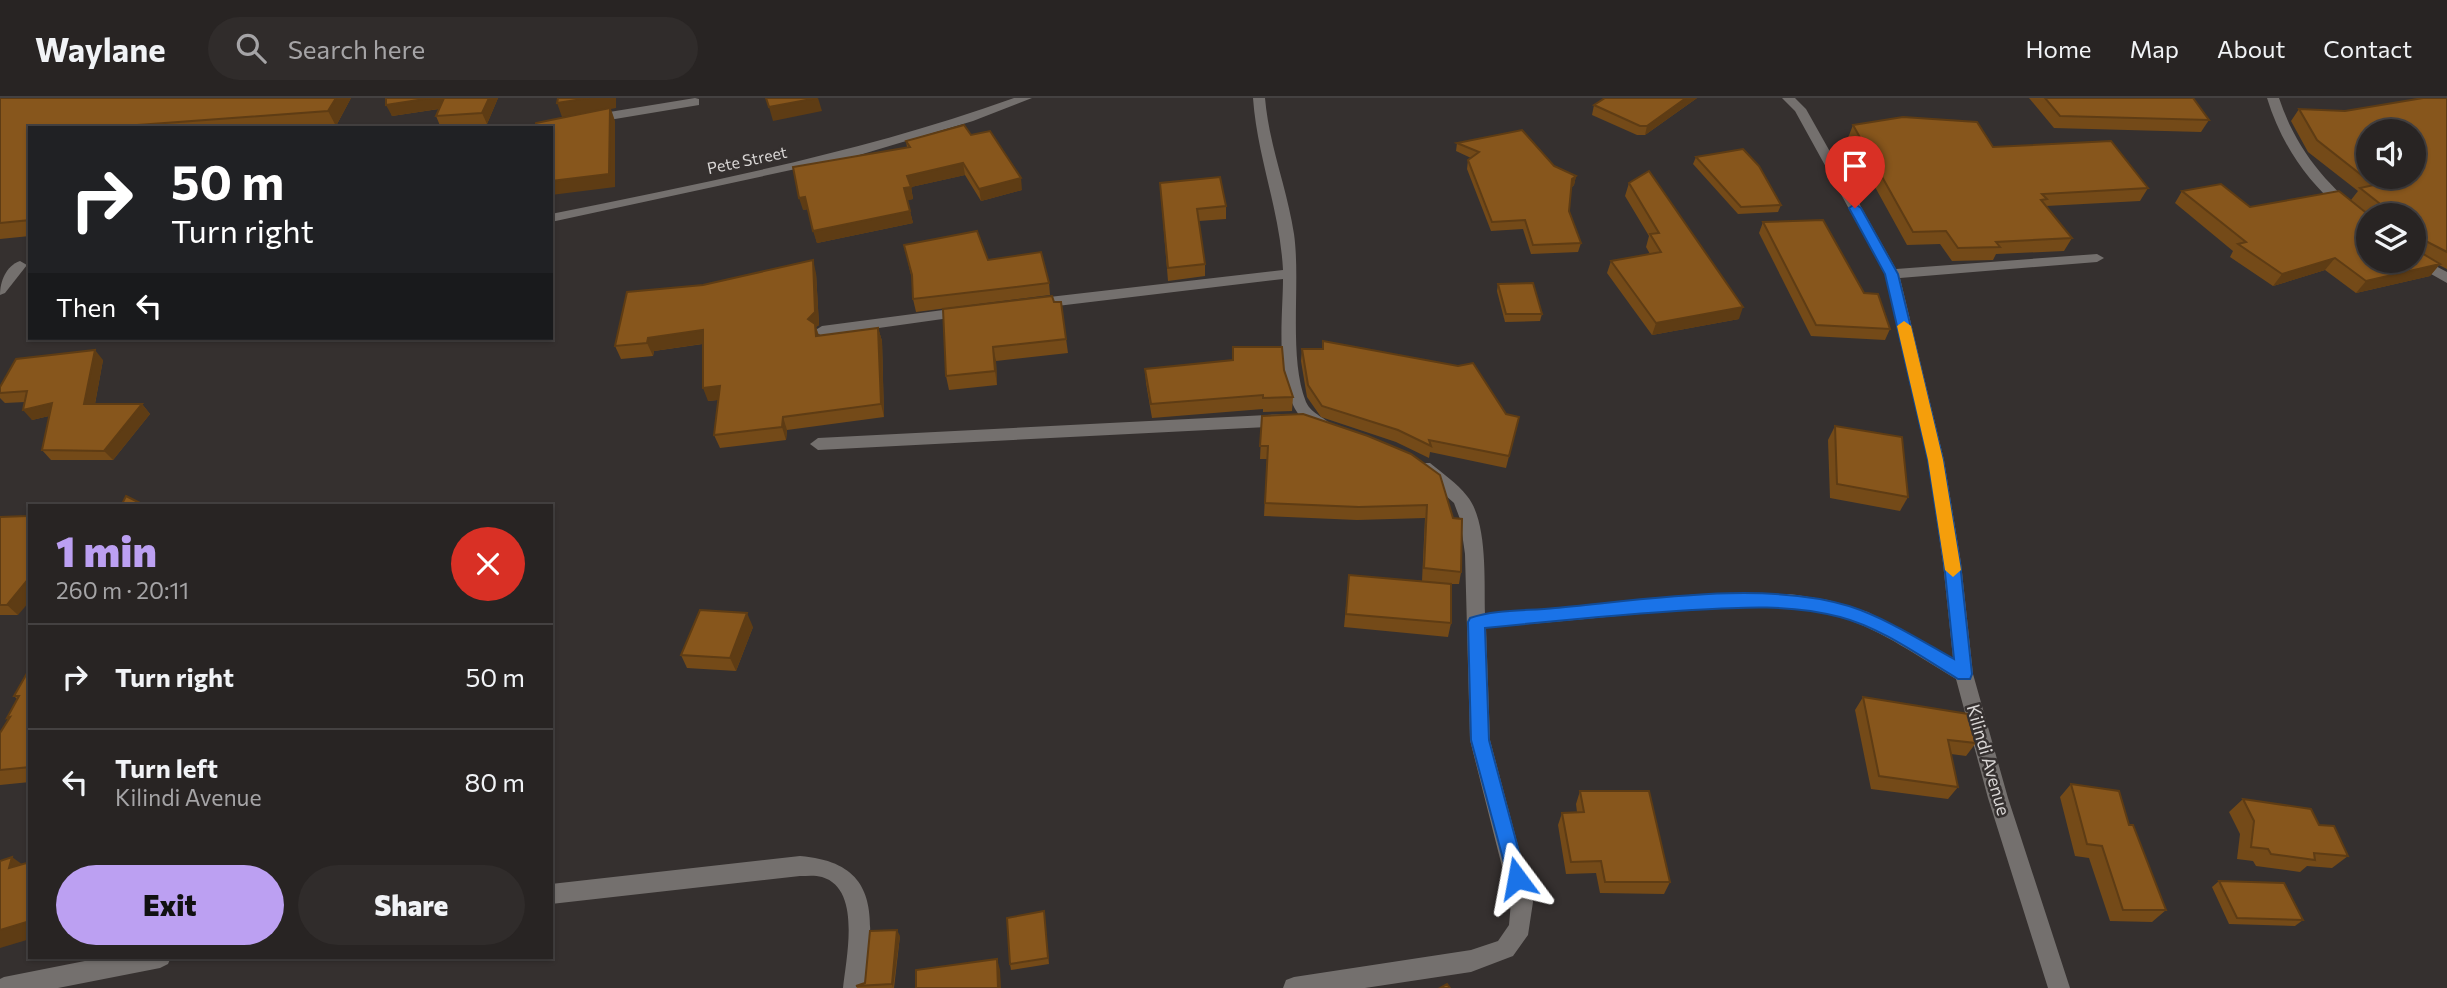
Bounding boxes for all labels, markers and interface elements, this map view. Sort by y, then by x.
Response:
search box [208,17,698,80]
text: Waylane [35,28,166,69]
icon: search [232,29,270,67]
text: Search here [288,33,425,64]
text: Home [2026,34,2092,63]
text: Map [2130,34,2179,63]
text: About [2217,34,2285,63]
text: Contact [2323,34,2412,63]
map controls [2356,119,2426,273]
button: sound [2356,119,2426,189]
pin [1825,136,1885,208]
street label: Pete Street [705,142,789,177]
icon: arrive [1836,147,1874,185]
text: 50 m [171,150,284,210]
icon: right [56,154,147,245]
button: layers [2356,203,2426,273]
text: Turn right [171,210,314,250]
icon: left [130,287,168,325]
text: Then [56,291,116,322]
text: 1 min [56,524,157,576]
button: close [451,527,525,601]
text: 260 m · 20:11 [56,576,189,604]
icon: right [56,658,94,696]
text: Turn right [115,661,234,692]
text: 50 m [465,661,525,692]
street label: Kilindi Avenue [1963,702,2015,818]
text: Turn left [115,752,218,783]
icon: left [56,763,94,801]
text: 80 m [465,766,525,797]
text: Kilindi Avenue [115,783,262,811]
position arrow [1480,841,1554,915]
button: Exit [56,865,284,945]
button: Share [298,865,525,945]

